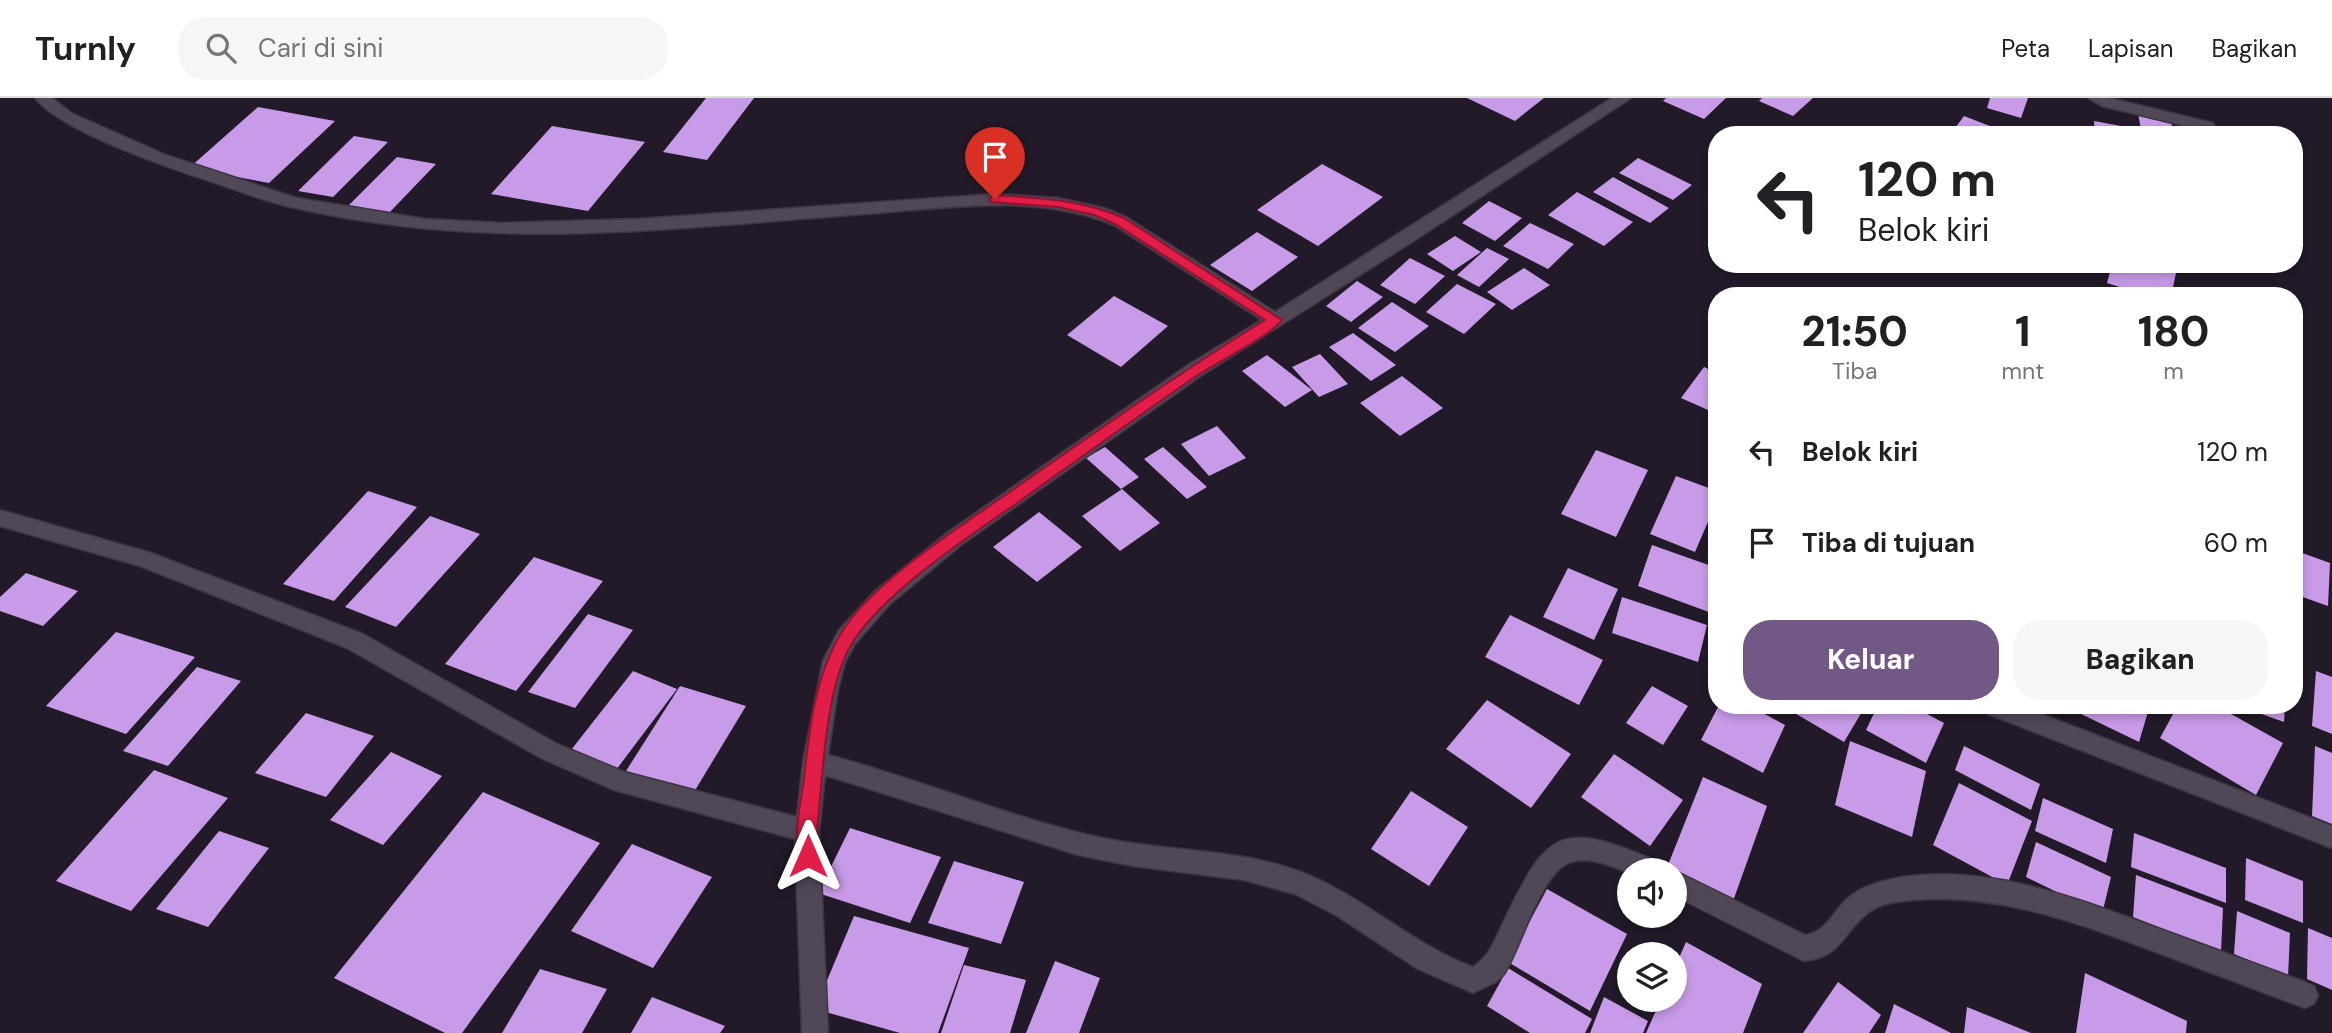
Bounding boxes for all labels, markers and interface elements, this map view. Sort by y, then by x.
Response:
search box [178,17,668,80]
text: Turnly [35,27,136,70]
icon: search [202,29,240,67]
text: Cari di sini [258,31,383,65]
text: Peta [2001,33,2050,64]
text: Lapisan [2088,33,2173,64]
text: Bagikan [2211,33,2297,64]
pin [965,127,1025,199]
icon: arrive [976,138,1014,176]
text: 120 m [1858,147,1996,211]
icon: left [1743,154,1834,245]
text: Belok kiri [1858,209,1990,251]
text: 21:50 [1801,304,1908,359]
text: 1 [2015,304,2031,359]
text: 180 [2138,304,2210,359]
text: Tiba [1832,356,1877,386]
text: mnt [2001,356,2044,386]
text: m [2163,356,2184,386]
icon: left [1743,433,1781,471]
text: Belok kiri [1802,435,1918,469]
text: 120 m [2197,435,2268,469]
icon: arrive [1743,524,1781,562]
text: Tiba di tujuan [1802,526,1975,560]
text: 60 m [2204,526,2268,560]
button: Keluar [1743,620,1999,700]
button: Bagikan [2013,620,2268,700]
position arrow [771,819,845,893]
map controls [1617,858,1687,1012]
button: sound [1617,858,1687,928]
button: layers [1617,942,1687,1012]

